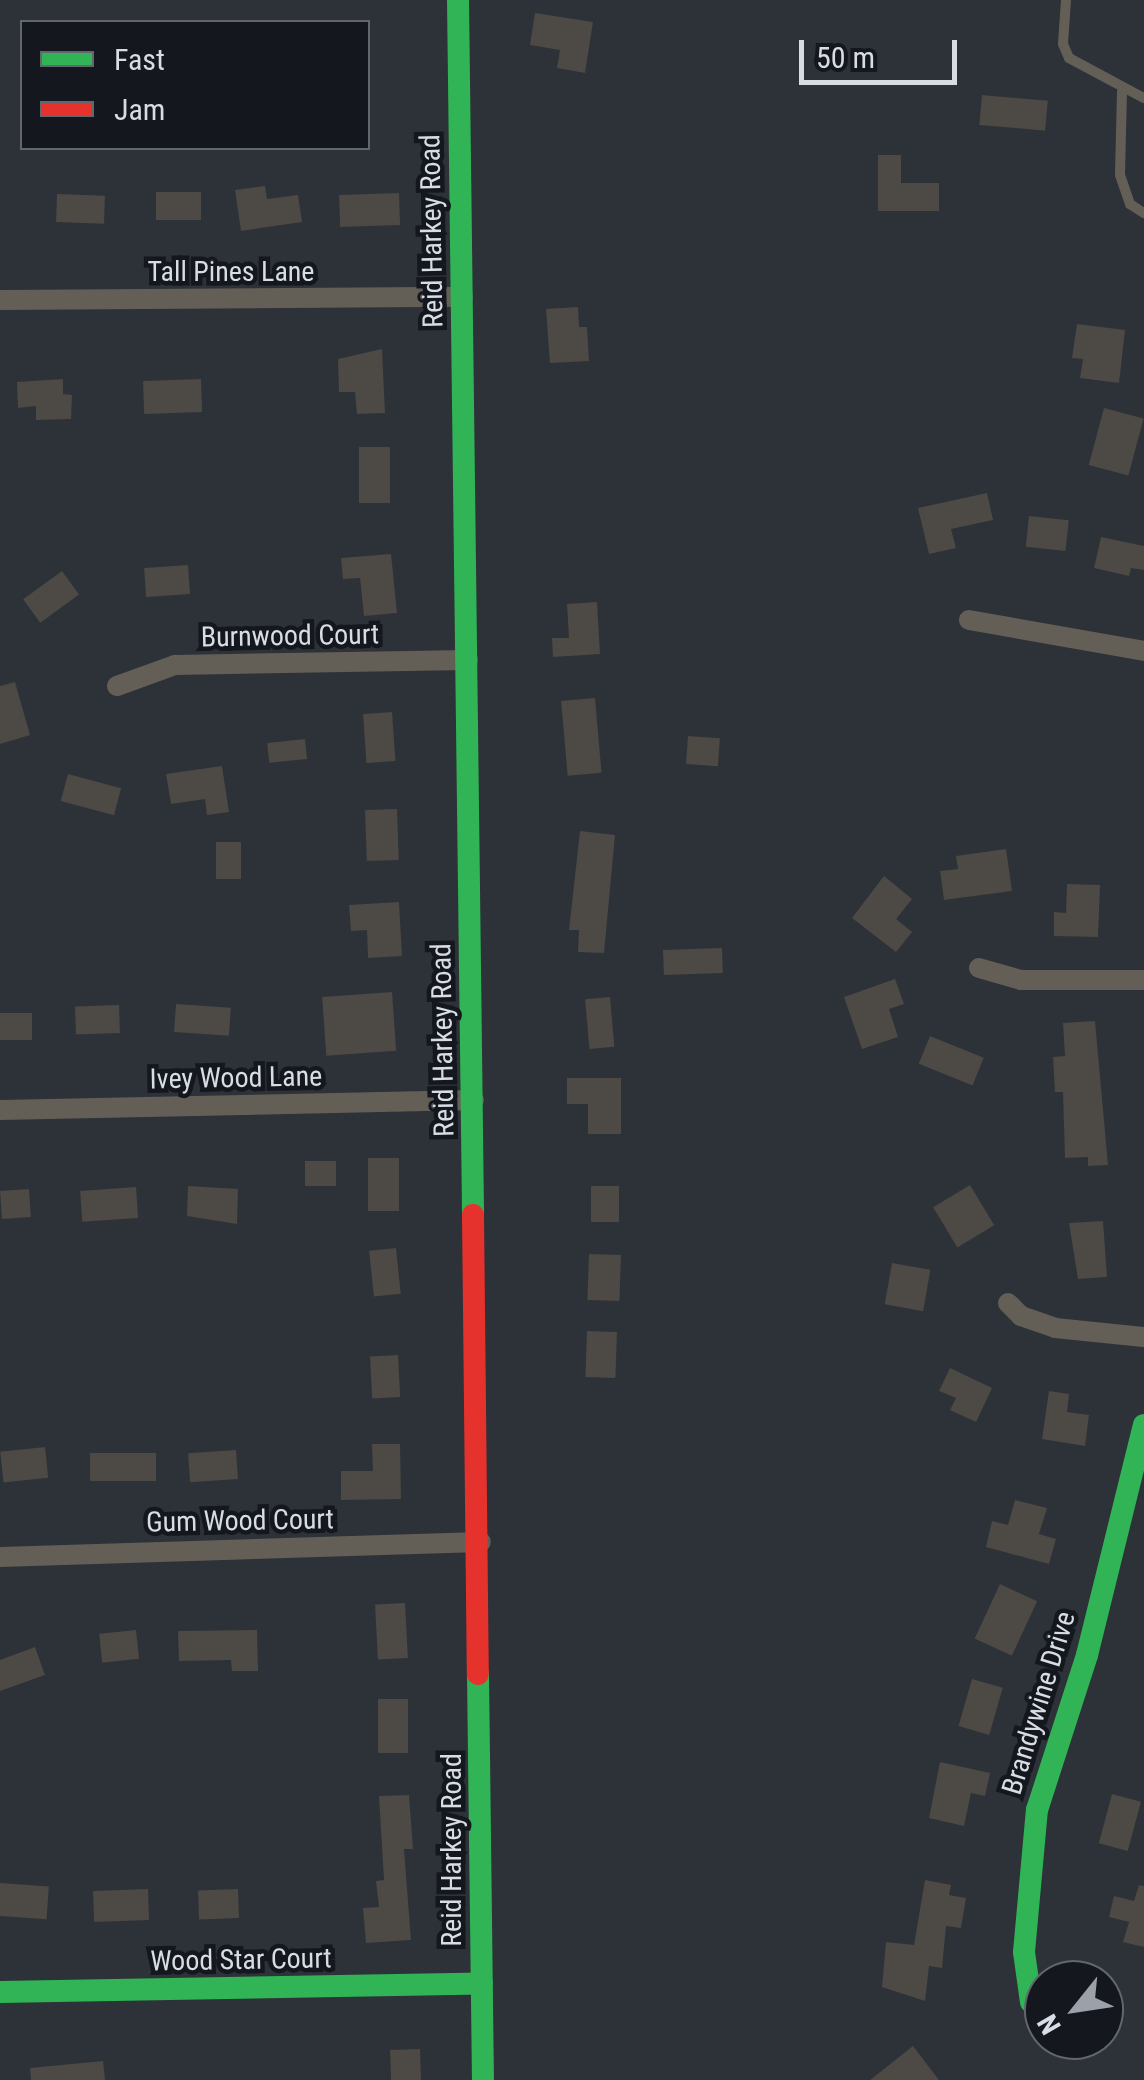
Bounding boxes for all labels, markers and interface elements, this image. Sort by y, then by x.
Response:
legend [20,20,370,150]
scale bar [804,20,962,82]
text: 50 m [816,40,875,75]
text: Fast [114,42,165,77]
text: Jam [114,92,165,127]
street label: Reid Harkey Road [414,134,450,328]
street label: Tall Pines Lane [148,255,314,289]
street label: Burnwood Court [200,618,380,654]
street label: Reid Harkey Road [425,943,461,1137]
street label: Ivey Wood Lane [149,1060,323,1096]
street label: Gum Wood Court [146,1503,334,1539]
street label: Brandywine Drive [995,1608,1083,1798]
street label: Reid Harkey Road [435,1753,469,1947]
street label: Wood Star Court [150,1942,332,1978]
north arrow [1024,1960,1124,2060]
text: N [1031,2009,1068,2040]

